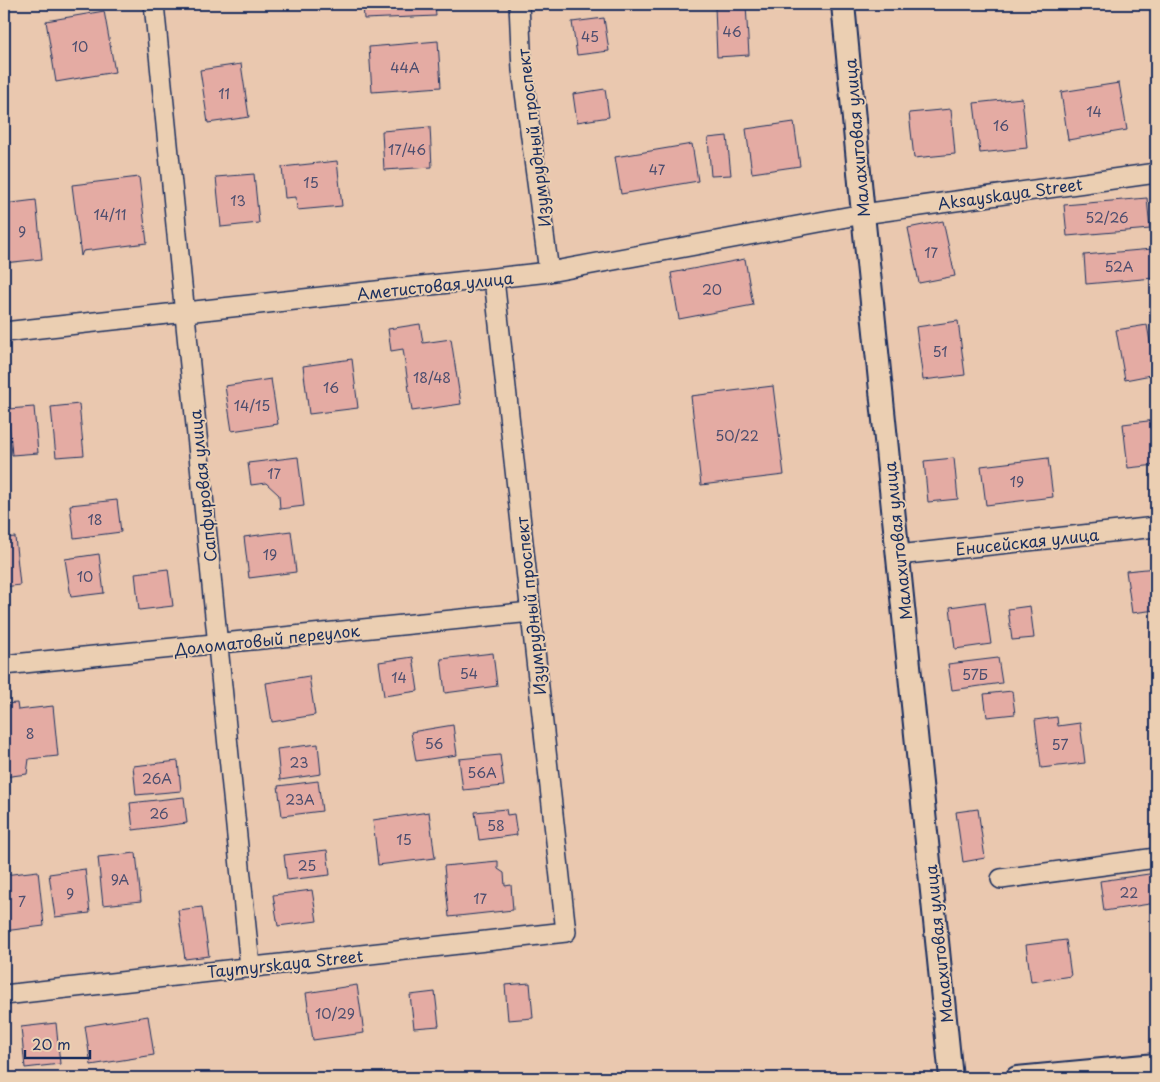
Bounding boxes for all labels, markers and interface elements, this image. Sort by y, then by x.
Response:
house number: 46 [722,21,742,42]
house number: 45 [581,26,599,47]
house number: 10 [72,36,88,57]
street label: Изумрудный проспект [510,47,556,229]
house number: 44А [390,57,420,78]
street label: Малахитовая улица [837,58,875,218]
house number: 11 [218,83,230,104]
house number: 14 [1086,101,1102,122]
house number: 16 [993,115,1009,136]
house number: 17/46 [388,139,426,160]
house number: 47 [649,159,666,180]
street label: Aksayskaya Street [936,171,1084,215]
house number: 15 [303,172,319,193]
house number: 13 [230,190,246,211]
house number: 14/11 [93,204,127,225]
house number: 52/26 [1085,207,1129,228]
house number: 9 [18,221,26,242]
house number: 17 [924,242,938,263]
house number: 52А [1104,256,1134,277]
street label: Аметистовая улица [355,265,515,305]
house number: 20 [702,279,722,300]
house number: 51 [933,341,947,362]
house number: 18/48 [413,367,451,388]
house number: 16 [323,377,339,398]
house number: 14/15 [234,395,270,416]
street label: Сапфировая улица [182,409,222,563]
house number: 50/22 [715,425,759,446]
street label: Малахитовая улица [877,461,917,621]
house number: 17 [267,463,281,484]
house number: 19 [1010,471,1024,492]
house number: 18 [87,509,103,530]
street label: Изумрудный проспект [509,515,551,697]
street label: Енисейская улица [954,522,1100,560]
house number: 19 [263,544,277,565]
house number: 10 [77,566,93,587]
street label: Доломатовый переулок [172,617,361,661]
house number: 54 [460,663,478,684]
house number: 57Б [962,664,988,685]
house number: 14 [391,667,407,688]
house number: 8 [26,723,34,744]
house number: 56 [425,733,444,754]
house number: 57 [1052,734,1068,755]
house number: 23 [290,752,308,773]
house number: 56А [467,762,497,783]
house number: 26А [142,768,172,789]
house number: 23А [285,789,315,810]
house number: 26 [149,803,169,824]
house number: 58 [487,815,505,836]
house number: 15 [396,829,412,850]
house number: 25 [298,855,316,876]
street label: Малахитовая улица [918,864,958,1024]
house number: 9А [111,869,130,890]
house number: 22 [1120,882,1138,903]
house number: 9 [66,883,74,904]
house number: 17 [473,888,487,909]
house number: 7 [18,891,26,912]
street label: Taymyrskaya Street [206,943,365,983]
house number: 10/29 [315,1003,355,1024]
scale bar [25,1027,90,1059]
text: 20 m [32,1032,71,1055]

